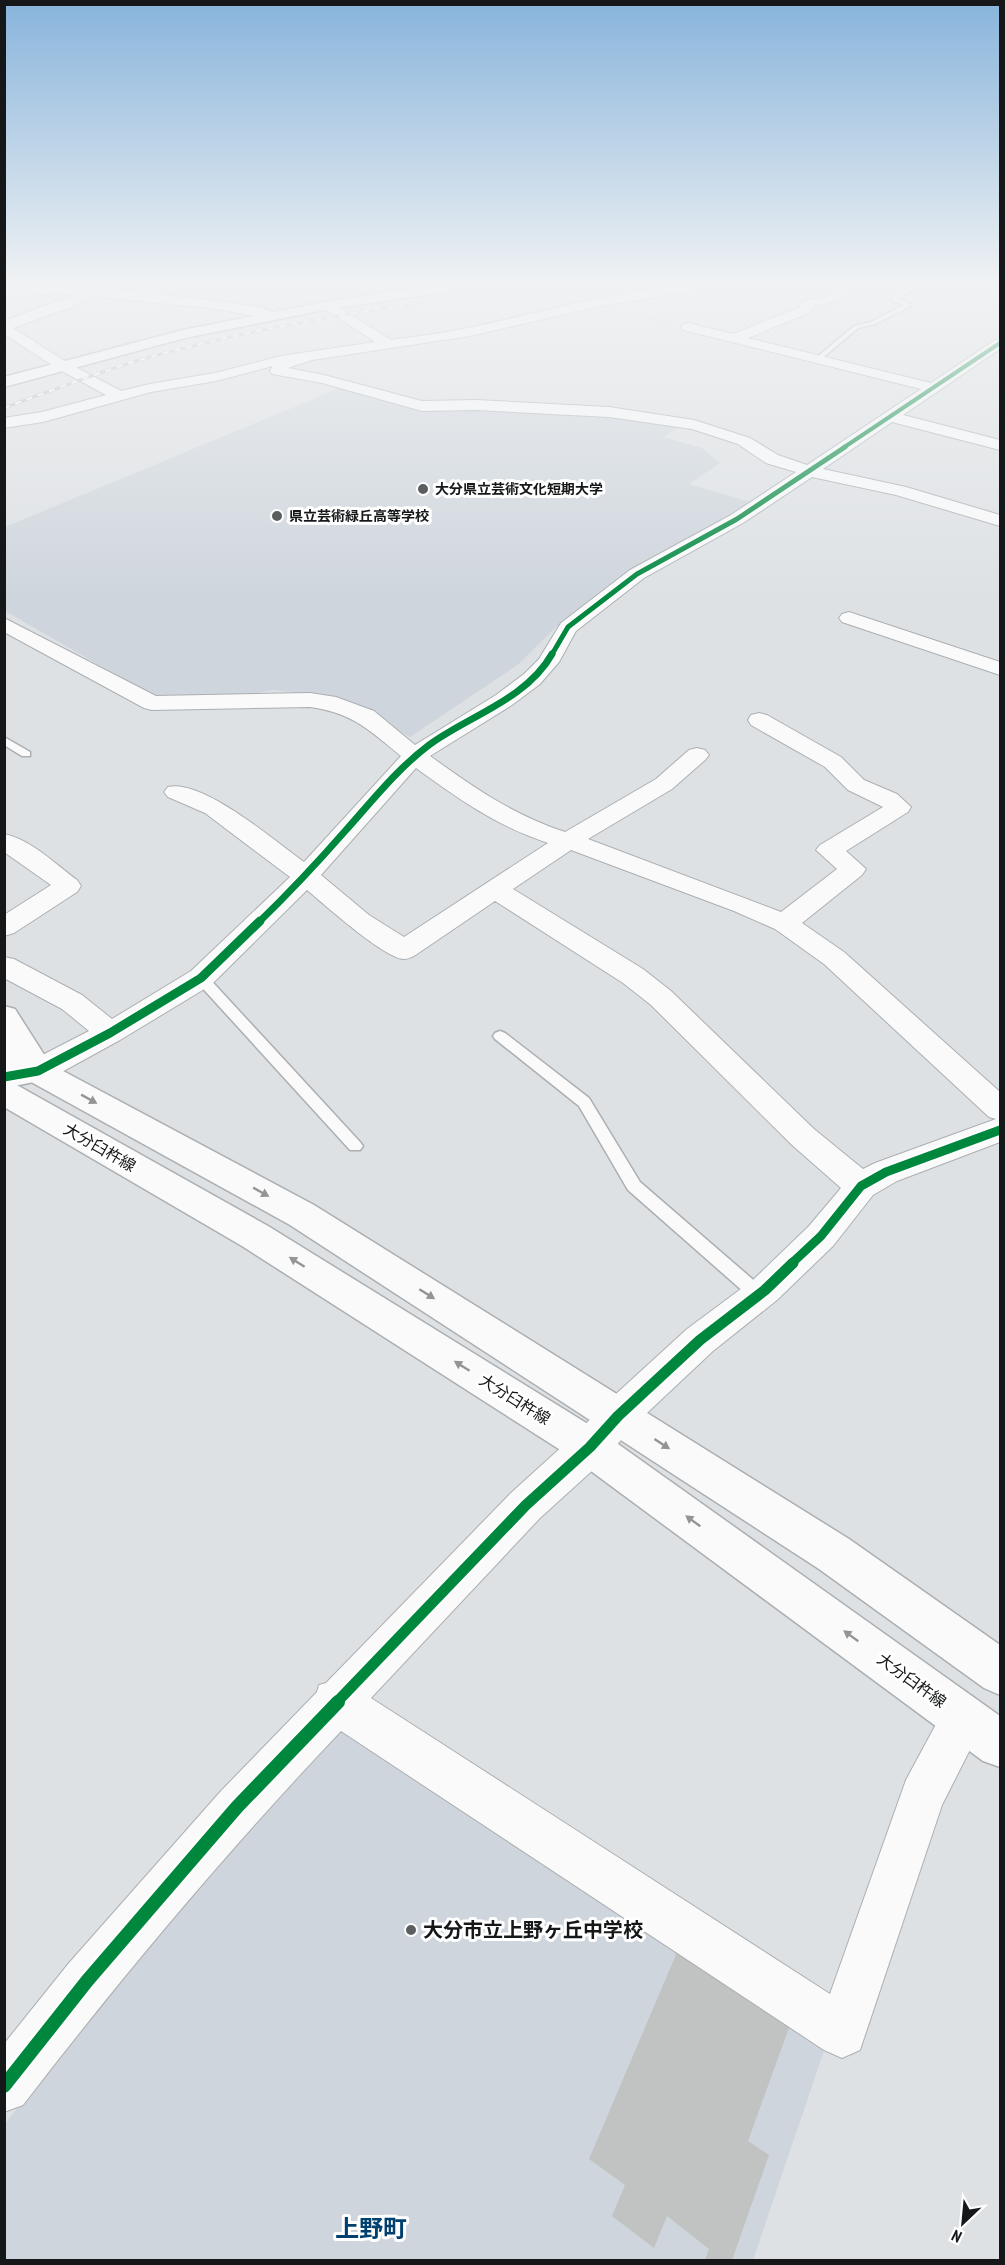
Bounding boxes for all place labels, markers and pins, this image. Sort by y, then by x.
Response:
place label: 大分県立芸術文化短期大学 [435,480,603,498]
marker: 大分県立芸術文化短期大学 [416,482,430,496]
place label: 県立芸術緑丘高等学校 [289,507,429,525]
marker: 県立芸術緑丘高等学校 [270,509,284,523]
place label: 大分市立上野ヶ丘中学校 [423,1917,643,1943]
marker: 大分市立上野ヶ丘中学校 [404,1923,418,1937]

